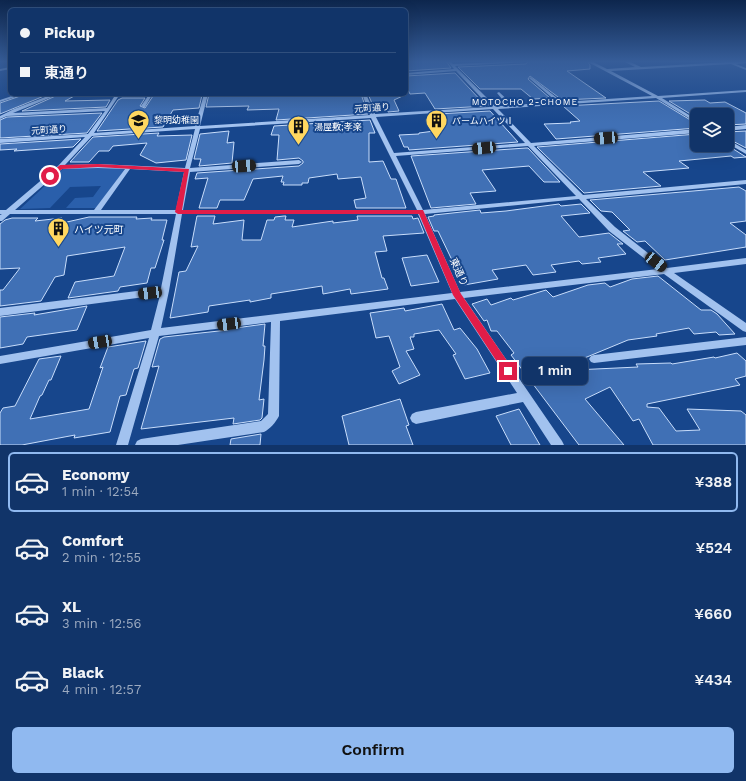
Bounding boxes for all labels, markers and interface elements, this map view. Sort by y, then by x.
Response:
text: Pickup [44,24,95,42]
text: 東通り [44,64,89,82]
district label: MOTOCHO 2-CHOME [472,97,578,107]
street label: 元町通り [354,102,390,114]
school or university icon: 黎明幼稚園 [126,107,152,140]
building icon: パームハイツⅠ [424,108,450,141]
map controls [690,108,734,152]
button: layers [690,108,734,152]
building icon: 湯屋敷;孝楽 [285,114,311,147]
place label: 黎明幼稚園 [154,115,199,125]
place label: パームハイツⅠ [452,116,515,126]
place label: 湯屋敷;孝楽 [314,121,362,132]
street label: 元町通り [31,124,67,136]
car [594,131,618,145]
car [472,141,496,155]
car [232,159,256,173]
route start [41,167,59,185]
building icon: ハイツ元町 [46,216,72,249]
place label: ハイツ元町 [74,224,124,235]
car [643,250,669,274]
street label: 東通り [448,256,470,288]
car [137,286,163,300]
car [216,317,242,331]
car [87,334,113,350]
callout: 1 min [522,357,588,385]
route end [499,362,517,380]
text: 1 min [538,363,572,378]
icon: car [14,464,50,500]
text: Economy [62,466,129,484]
text: ¥388 [695,473,732,491]
text: 1 min · 12:54 [62,484,139,499]
icon: car [14,530,50,566]
text: Comfort [62,532,123,550]
text: ¥524 [695,539,732,557]
text: 2 min · 12:55 [62,550,141,565]
icon: car [14,596,50,632]
text: XL [62,598,81,616]
text: ¥660 [694,605,732,623]
text: 3 min · 12:56 [62,616,141,631]
icon: car [14,662,50,698]
text: Black [62,664,104,682]
text: ¥434 [694,671,732,689]
text: 4 min · 12:57 [62,682,141,697]
button: Confirm [12,727,734,773]

